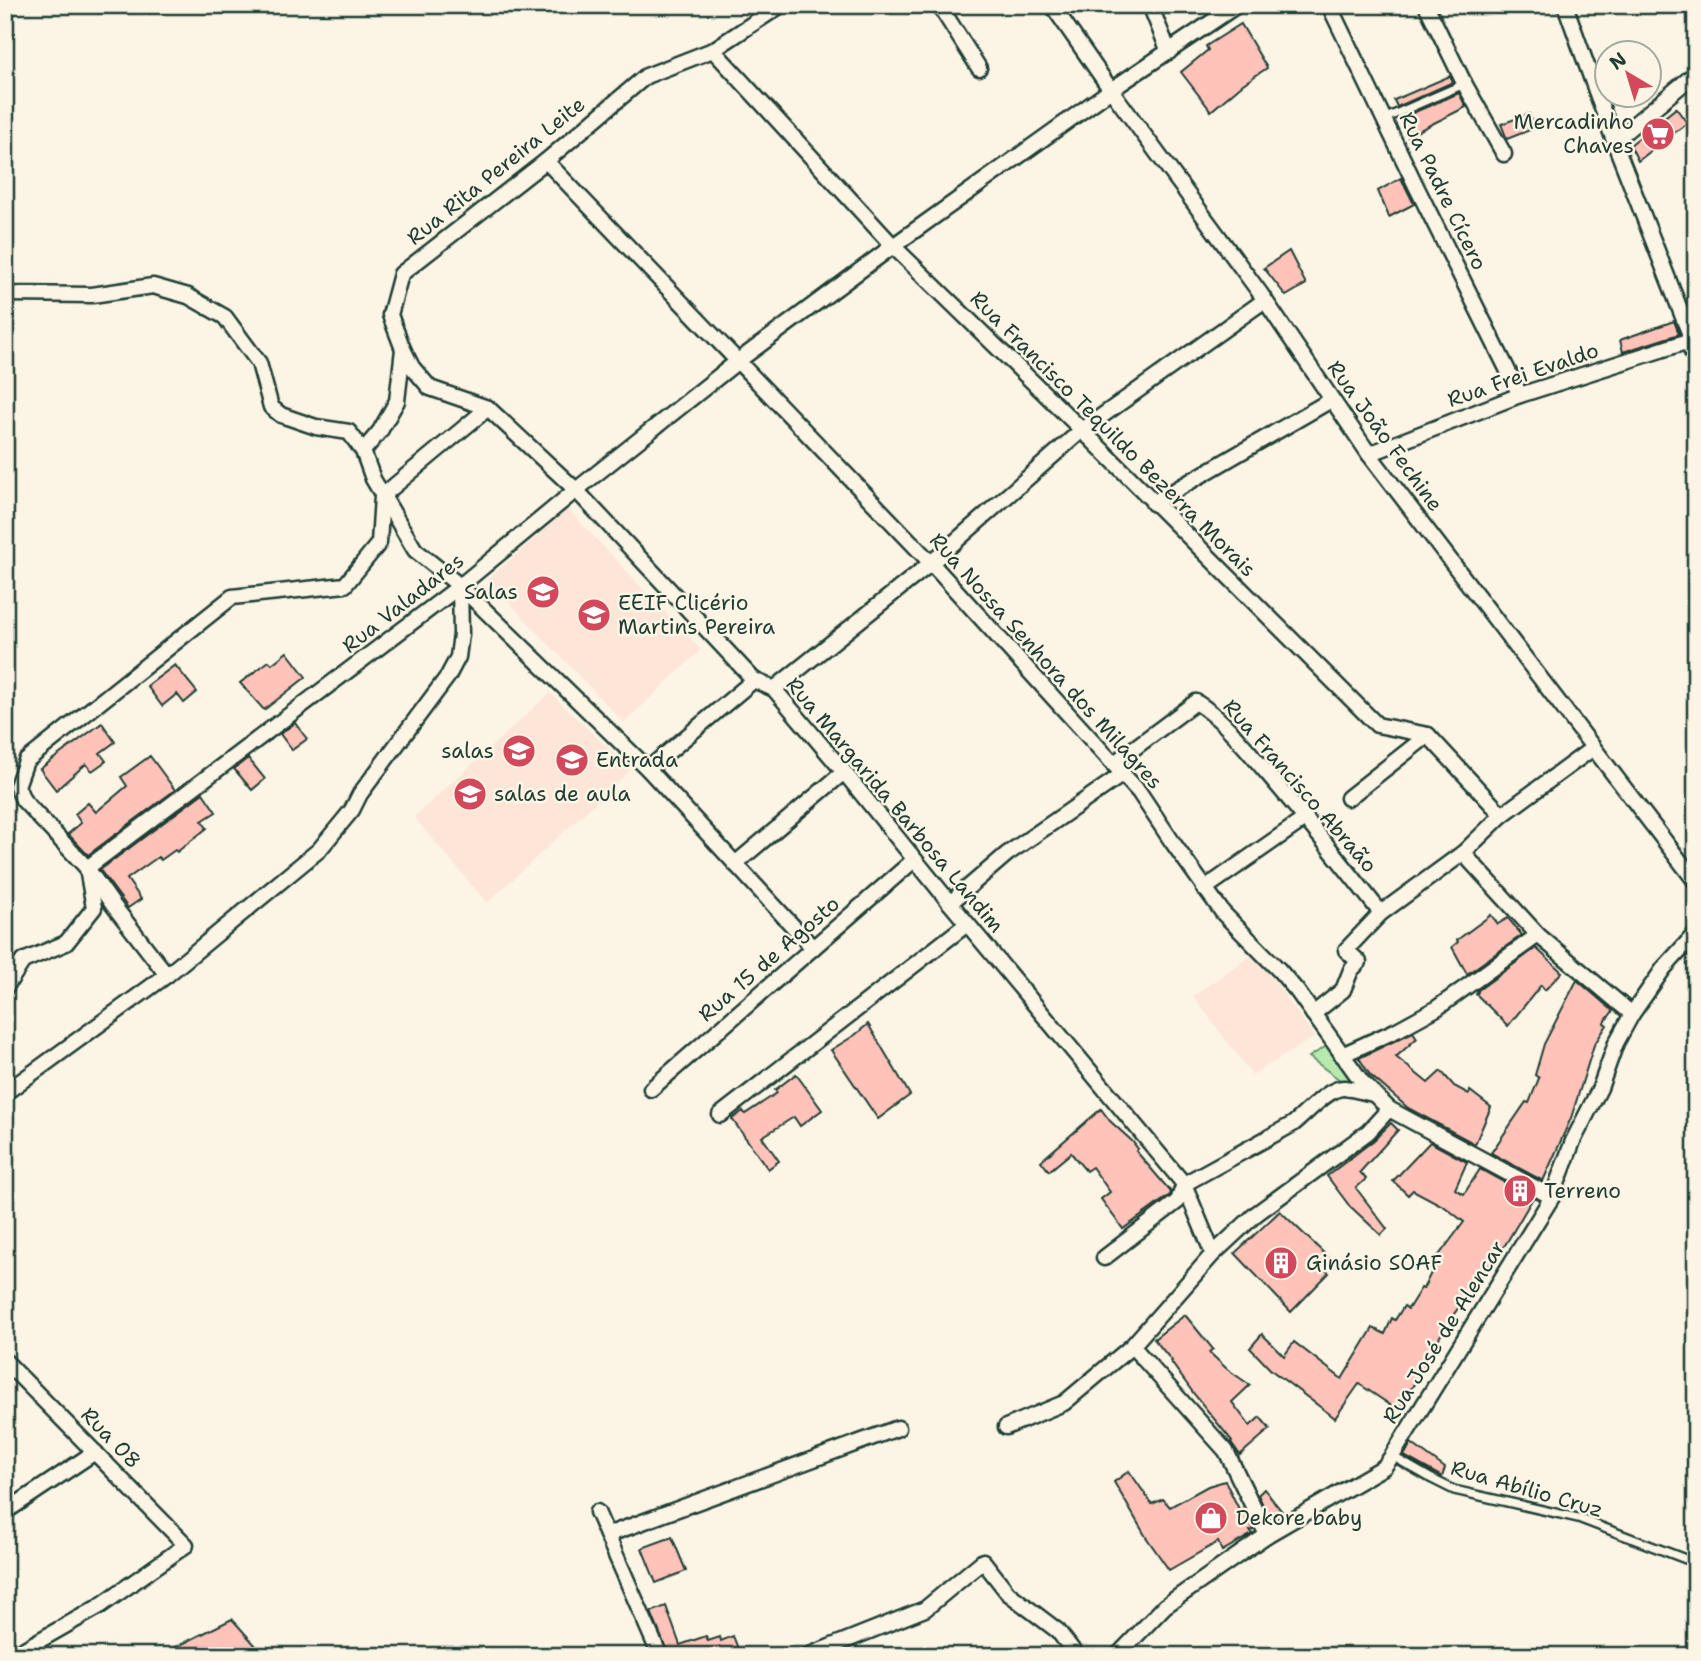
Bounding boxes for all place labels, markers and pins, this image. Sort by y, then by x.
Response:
place label: Mercadinho Chaves [1514,108,1634,160]
supermarket icon: Mercadinho Chaves [1639,115,1677,153]
school or university icon: Salas [524,573,562,611]
place label: Salas [464,578,518,606]
place label: EEIF Clicério Martins Pereira [618,589,775,641]
school or university icon: EEIF Clicério Martins Pereira [575,596,613,634]
school or university icon: salas [500,732,538,770]
place label: salas [441,737,494,765]
school or university icon: Entrada [553,741,591,779]
place label: Entrada [596,746,678,774]
school or university icon: salas de aula [451,775,489,813]
place label: salas de aula [494,780,631,808]
building icon: Terreno [1501,1172,1539,1210]
place label: Terreno [1544,1177,1621,1205]
building icon: Ginásio SOAF [1262,1244,1300,1282]
place label: Ginásio SOAF [1306,1249,1442,1277]
shop icon: Dekore baby [1192,1499,1230,1537]
place label: Dekore baby [1236,1504,1362,1532]

